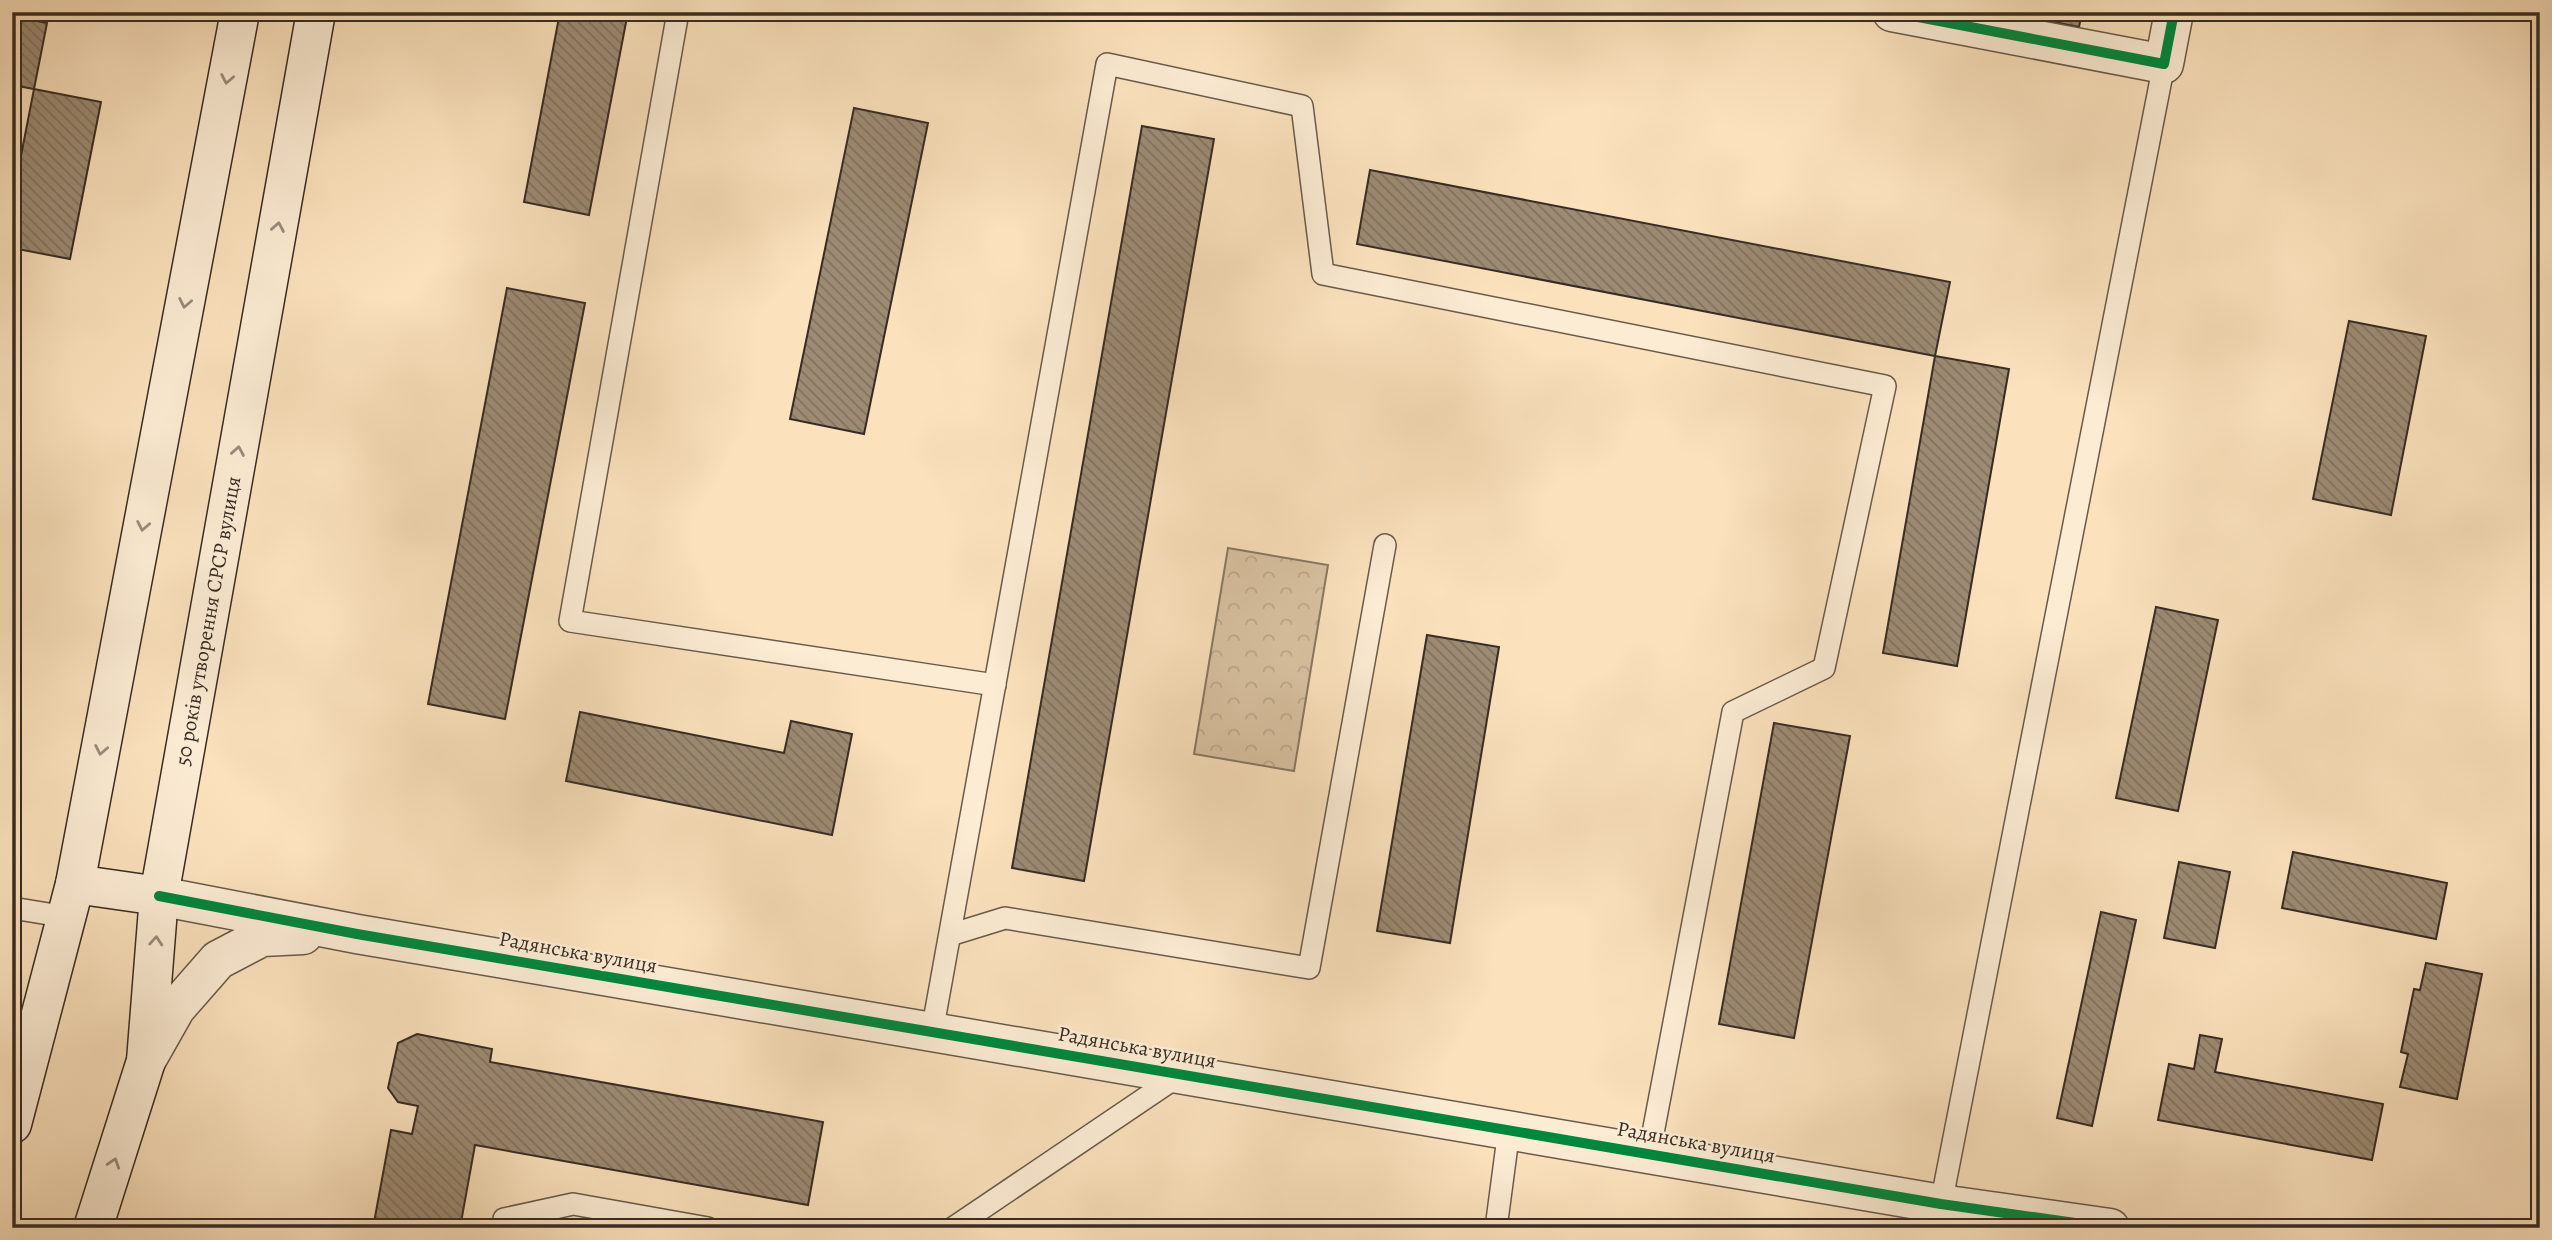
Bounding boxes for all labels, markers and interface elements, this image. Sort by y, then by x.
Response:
one-way arrow [220,73,235,85]
one-way arrow [270,221,285,233]
one-way arrow [178,297,193,309]
one-way arrow [230,445,245,457]
street label: 50 років утворення СРСР вулиця [168,474,247,768]
one-way arrow [136,520,151,532]
one-way arrow [94,744,109,756]
street label: Радянська вулиця [497,924,659,980]
one-way arrow [148,935,163,946]
street label: Радянська вулиця [1056,1019,1218,1075]
street label: Радянська вулиця [1615,1114,1777,1170]
one-way arrow [106,1157,120,1169]

